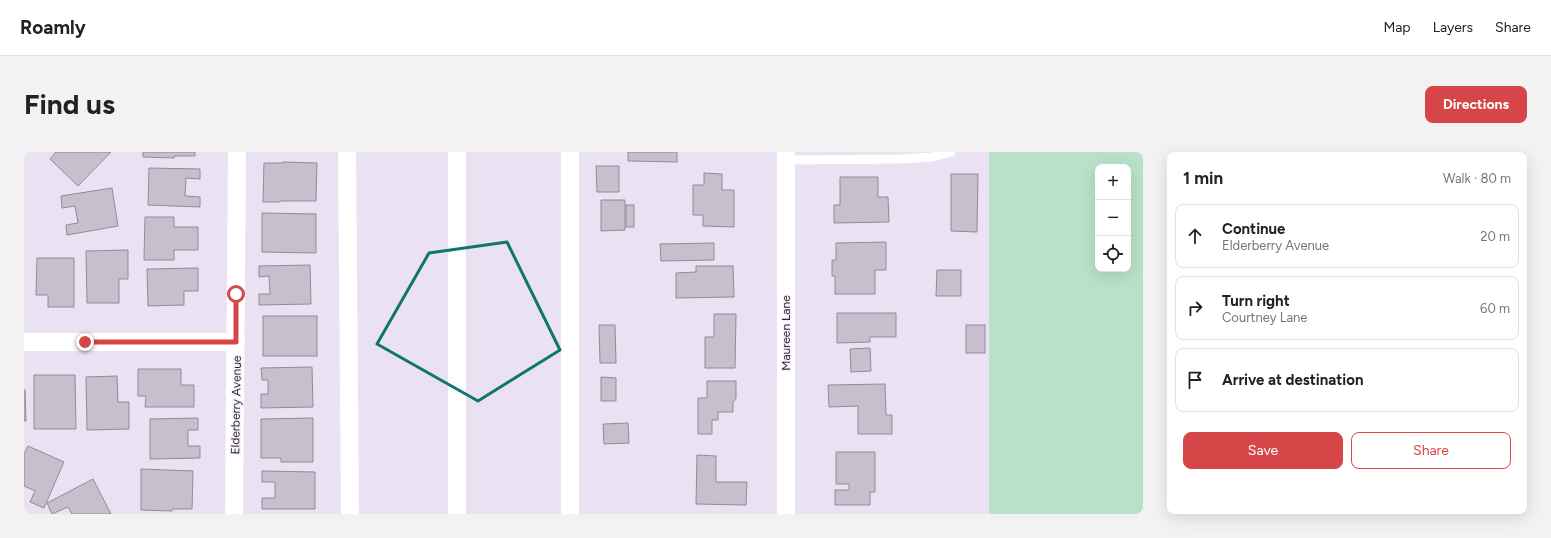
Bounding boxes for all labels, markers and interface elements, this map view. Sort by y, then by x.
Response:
text: Roamly [20,16,86,39]
text: Map [1383,19,1411,36]
text: Layers [1433,19,1473,36]
text: Share [1495,19,1531,36]
button: Directions [1425,86,1527,123]
text: Find us [24,87,115,121]
map controls [1095,164,1131,272]
button: + [1095,164,1131,200]
text: 1 min [1183,168,1223,188]
text: Walk · 80 m [1443,171,1511,186]
button: − [1095,200,1131,236]
text: Continue [1222,220,1285,238]
icon: ahead [1184,225,1206,247]
text: 20 m [1480,229,1510,244]
button: locate [1095,236,1131,272]
text: Elderberry Avenue [1222,238,1329,253]
route start [227,285,245,303]
text: Turn right [1222,292,1290,310]
street label: Maureen Lane [779,295,793,371]
icon: right [1184,297,1206,319]
text: 60 m [1480,301,1510,316]
text: Courtney Lane [1222,310,1307,325]
route end [76,333,94,351]
street label: Elderberry Avenue [228,355,244,455]
icon: arrive [1184,369,1206,391]
text: Arrive at destination [1222,371,1363,389]
button: Save [1183,432,1343,469]
button: Share [1351,432,1511,469]

